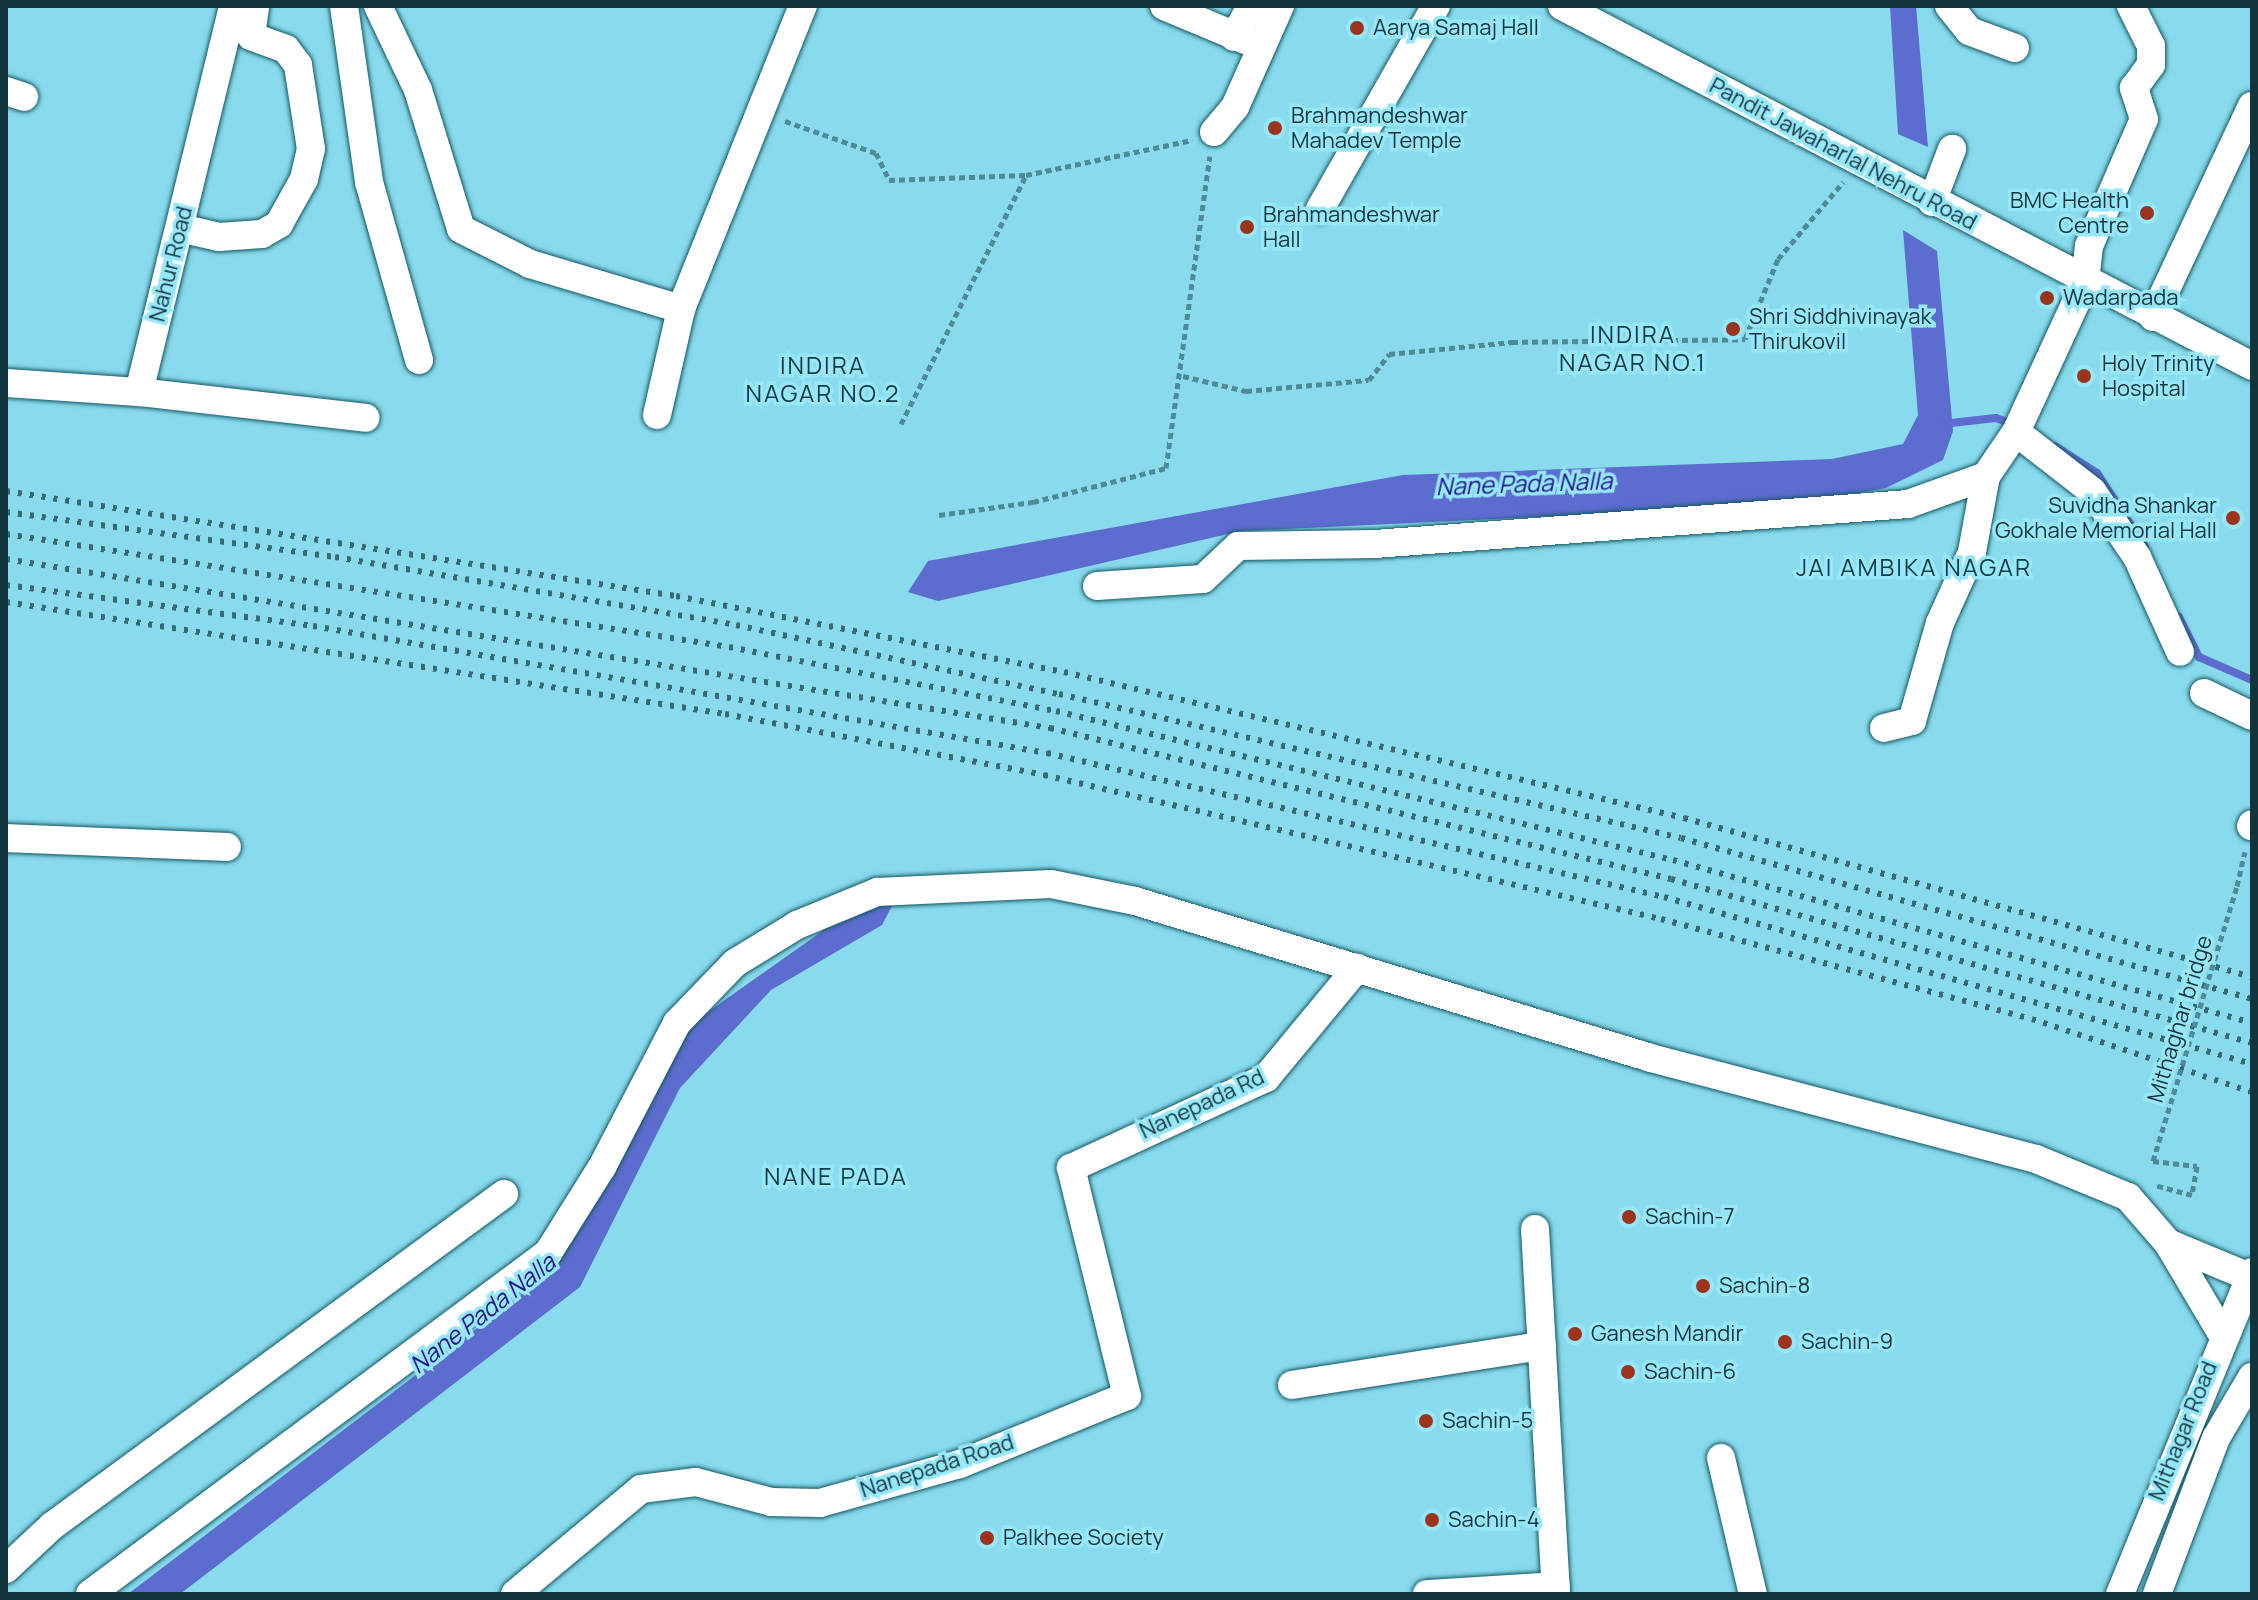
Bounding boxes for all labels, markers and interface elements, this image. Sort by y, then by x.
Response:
place label: Aarya Samaj Hall [1373,15,1539,41]
marker: Aarya Samaj Hall [1348,19,1366,37]
street label: Pandit Jawaharlal Nehru Road [1705,72,1981,236]
place label: Brahmandeshwar Mahadev Temple [1291,102,1468,154]
marker: Brahmandeshwar Mahadev Temple [1266,119,1284,137]
place label: BMC Health Centre [2010,187,2129,238]
place label: Brahmandeshwar Hall [1263,201,1440,252]
marker: BMC Health Centre [2136,202,2158,224]
street label: Nahur Road [144,204,198,324]
marker: Brahmandeshwar Hall [1238,218,1256,236]
place label: Wadarpada [2063,285,2178,311]
marker: Wadarpada [2038,289,2056,307]
place label: Shri Siddhivinayak Thirukovil [1749,303,1931,354]
district label: INDIRA NAGAR NO.1 [1559,320,1707,376]
marker: Shri Siddhivinayak Thirukovil [1724,320,1742,338]
place label: Holy Trinity Hospital [2102,350,2215,402]
district label: INDIRA NAGAR NO.2 [745,351,901,407]
marker: Holy Trinity Hospital [2073,365,2095,387]
water label: Nane Pada Nalla [1435,466,1613,500]
place label: Suvidha Shankar Gokhale Memorial Hall [1995,492,2217,544]
marker: Suvidha Shankar Gokhale Memorial Hall [2224,509,2242,527]
district label: JAI AMBIKA NAGAR [1796,553,2032,581]
street label: Mithaghar bridge [2142,932,2218,1106]
street label: Nanepada Rd [1135,1064,1269,1144]
district label: NANE PADA [764,1162,908,1190]
place label: Sachin-7 [1645,1204,1735,1230]
marker: Sachin-7 [1620,1208,1638,1226]
water label: Nane Pada Nalla [404,1247,560,1379]
place label: Sachin-8 [1719,1273,1810,1299]
marker: Sachin-8 [1694,1277,1712,1295]
place label: Ganesh Mandir [1591,1321,1743,1347]
marker: Ganesh Mandir [1566,1325,1584,1343]
place label: Sachin-9 [1801,1329,1893,1355]
marker: Sachin-9 [1776,1333,1794,1351]
street label: Mithagar Road [2143,1358,2223,1504]
place label: Sachin-6 [1644,1359,1736,1385]
marker: Sachin-6 [1619,1363,1637,1381]
place label: Sachin-5 [1442,1408,1533,1434]
marker: Sachin-5 [1417,1412,1435,1430]
street label: Nanepada Road [857,1429,1017,1503]
place label: Sachin-4 [1448,1507,1540,1533]
marker: Sachin-4 [1423,1511,1441,1529]
place label: Palkhee Society [1003,1525,1164,1551]
marker: Palkhee Society [978,1529,996,1547]

